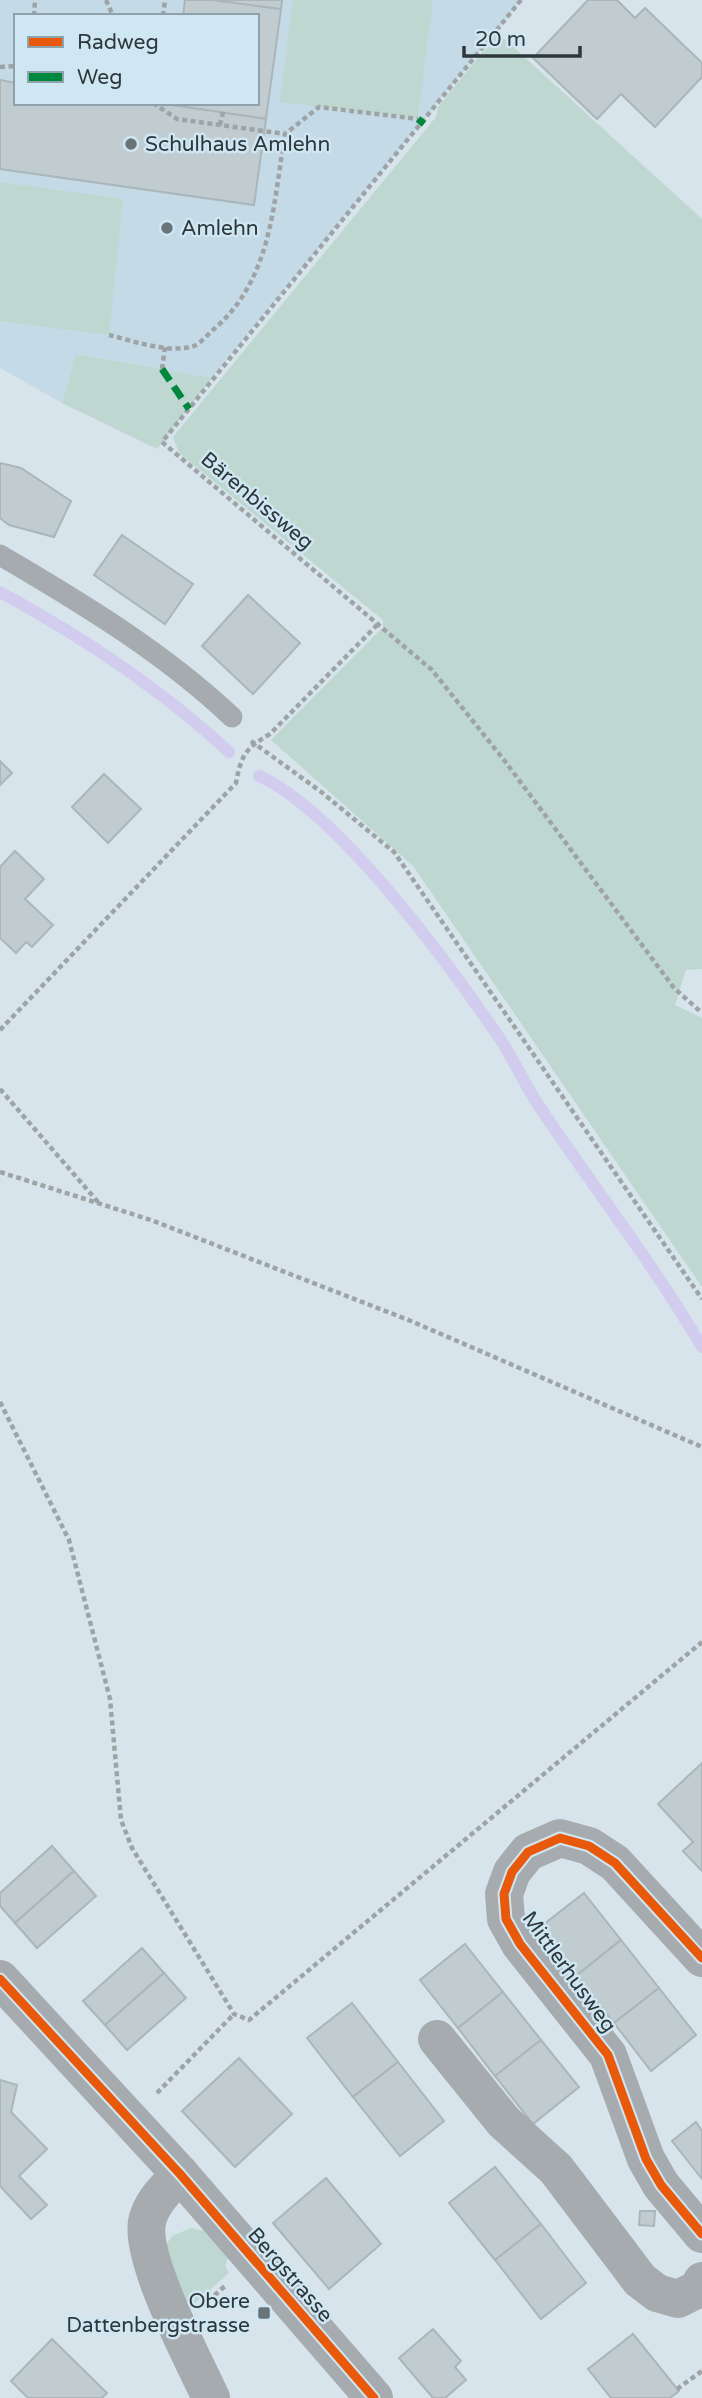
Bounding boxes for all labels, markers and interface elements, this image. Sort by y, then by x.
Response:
legend [14,14,259,105]
scale bar [464,14,580,58]
text: 20 m [475,27,526,52]
text: Radweg [77,30,159,55]
text: Weg [77,65,122,90]
place label: Schulhaus Amlehn [145,132,330,157]
marker: Schulhaus Amlehn [123,136,139,152]
place label: Amlehn [181,216,259,241]
marker: Amlehn [159,220,175,236]
street label: Bärenbissweg [196,447,318,555]
street label: Mittlerhusweg [517,1907,621,2037]
street label: Bergstrasse [242,2223,338,2328]
place label: Obere Dattenbergstrasse [66,2289,250,2338]
marker: Obere Dattenbergstrasse [256,2305,272,2321]

